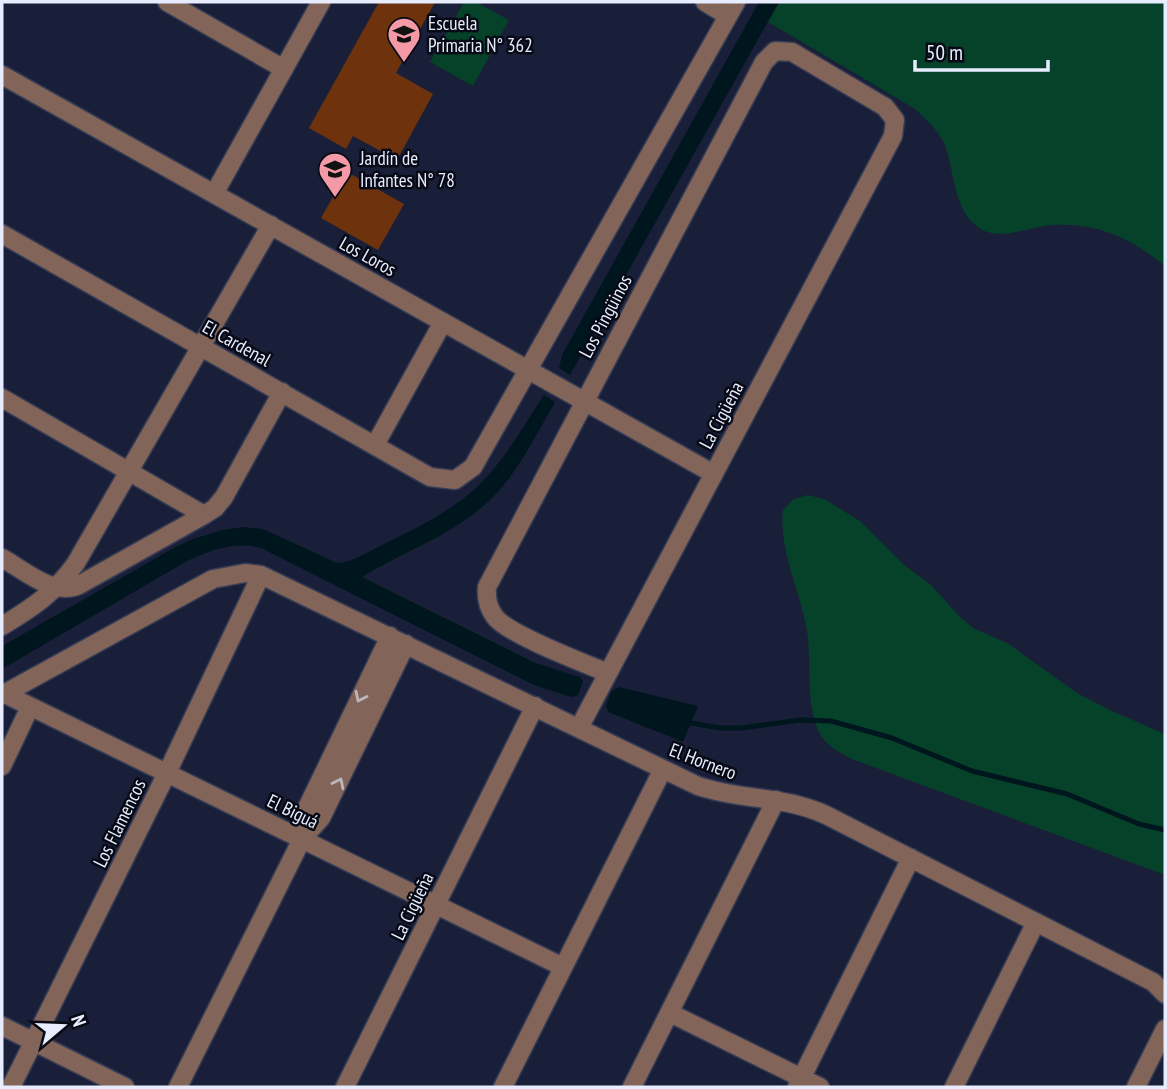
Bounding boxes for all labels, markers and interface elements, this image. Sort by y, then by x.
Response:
place label: Escuela Primaria N° 362 [428,11,533,57]
school or university icon: Escuela Primaria N° 362 [385,15,423,64]
scale bar [915,28,1048,72]
text: 50 m [926,39,963,66]
place label: Jardín de Infantes N° 78 [359,146,455,192]
school or university icon: Jardín de Infantes N° 78 [316,150,354,199]
street label: Los Loros [336,231,400,281]
street label: Los Pingüinos [573,271,637,361]
street label: El Cardenal [199,314,276,372]
street label: La Cigüeña [693,377,749,453]
one-way arrow [354,690,368,702]
street label: El Hornero [666,737,740,785]
street label: Los Flamencos [87,775,151,871]
one-way arrow [330,778,344,790]
street label: El Biguá [264,788,322,834]
street label: La Cigüeña [385,868,439,944]
north arrow [28,991,98,1061]
text: N [66,1012,92,1029]

